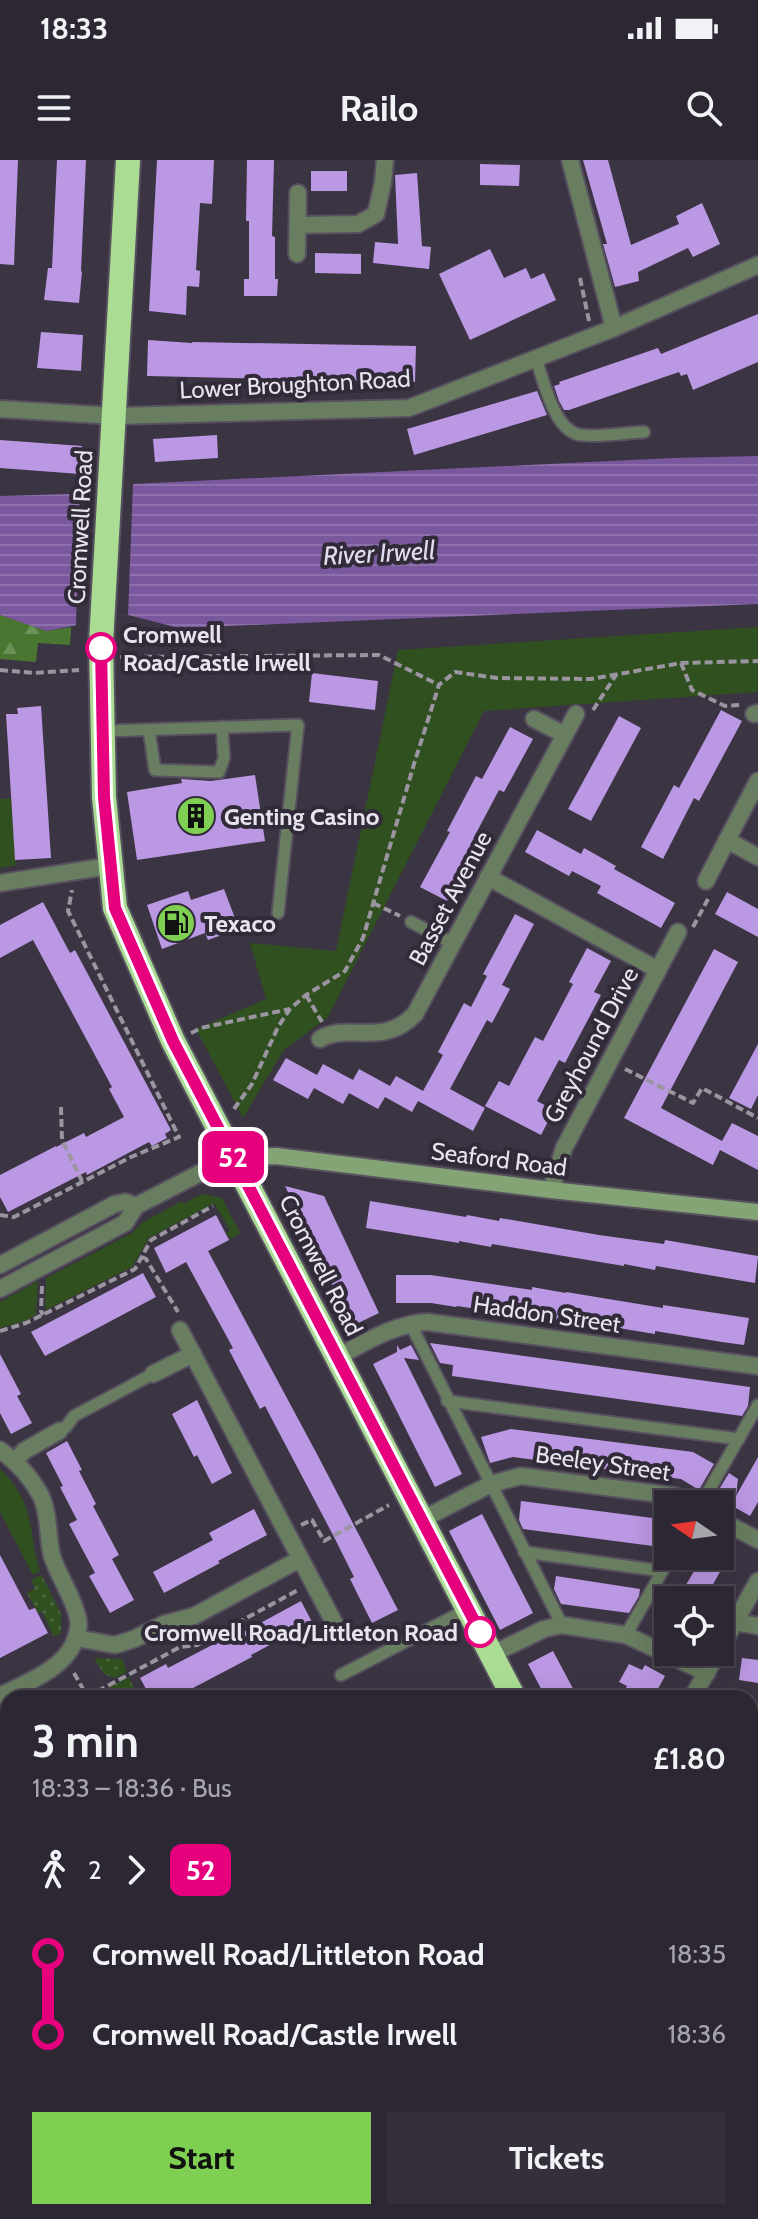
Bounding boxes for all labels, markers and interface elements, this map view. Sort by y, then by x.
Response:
text: 18:33 [40,10,108,47]
icon: menu [32,86,76,130]
text: Railo [340,86,418,130]
icon: search [682,86,726,130]
street label: Lower Broughton Road [179,363,411,405]
street label: Cromwell Road [61,449,99,605]
water label: River Irwell [322,534,436,572]
place label: Cromwell Road/Castle Irwell [123,620,311,677]
marker: Cromwell Road/Castle Irwell [86,633,116,663]
building icon: Genting Casino [175,795,217,837]
place label: Genting Casino [224,802,380,831]
street label: Basset Avenue [403,826,497,970]
fuel station icon: Texaco [155,902,197,944]
place label: Texaco [204,909,276,938]
street label: Greyhound Drive [538,962,644,1128]
line badge: 52 [197,1131,269,1183]
street label: Seaford Road [429,1136,569,1182]
text: 52 [218,1140,248,1174]
street label: Cromwell Road [273,1190,369,1340]
street label: Haddon Street [471,1289,623,1339]
street label: Beeley Street [534,1439,672,1487]
north arrow [654,1490,734,1570]
map controls [654,1490,734,1666]
button: locate [654,1586,734,1666]
marker: Cromwell Road/Littleton Road [465,1617,495,1647]
place label: Cromwell Road/Littleton Road [144,1618,458,1647]
text: 3 min [32,1715,139,1768]
text: £1.80 [653,1740,726,1777]
text: 18:33 – 18:36 · Bus [32,1772,232,1804]
icon: walk [32,1848,76,1892]
icon: forward [114,1848,158,1892]
text: 52 [186,1853,215,1887]
text: 2 [88,1854,102,1886]
text: Cromwell Road/Littleton Road [92,1936,485,1973]
text: 18:35 [668,1938,726,1970]
text: Cromwell Road/Castle Irwell [92,2016,457,2053]
text: 18:36 [668,2018,726,2050]
button: Start [32,2112,371,2204]
button: Tickets [387,2112,726,2204]

